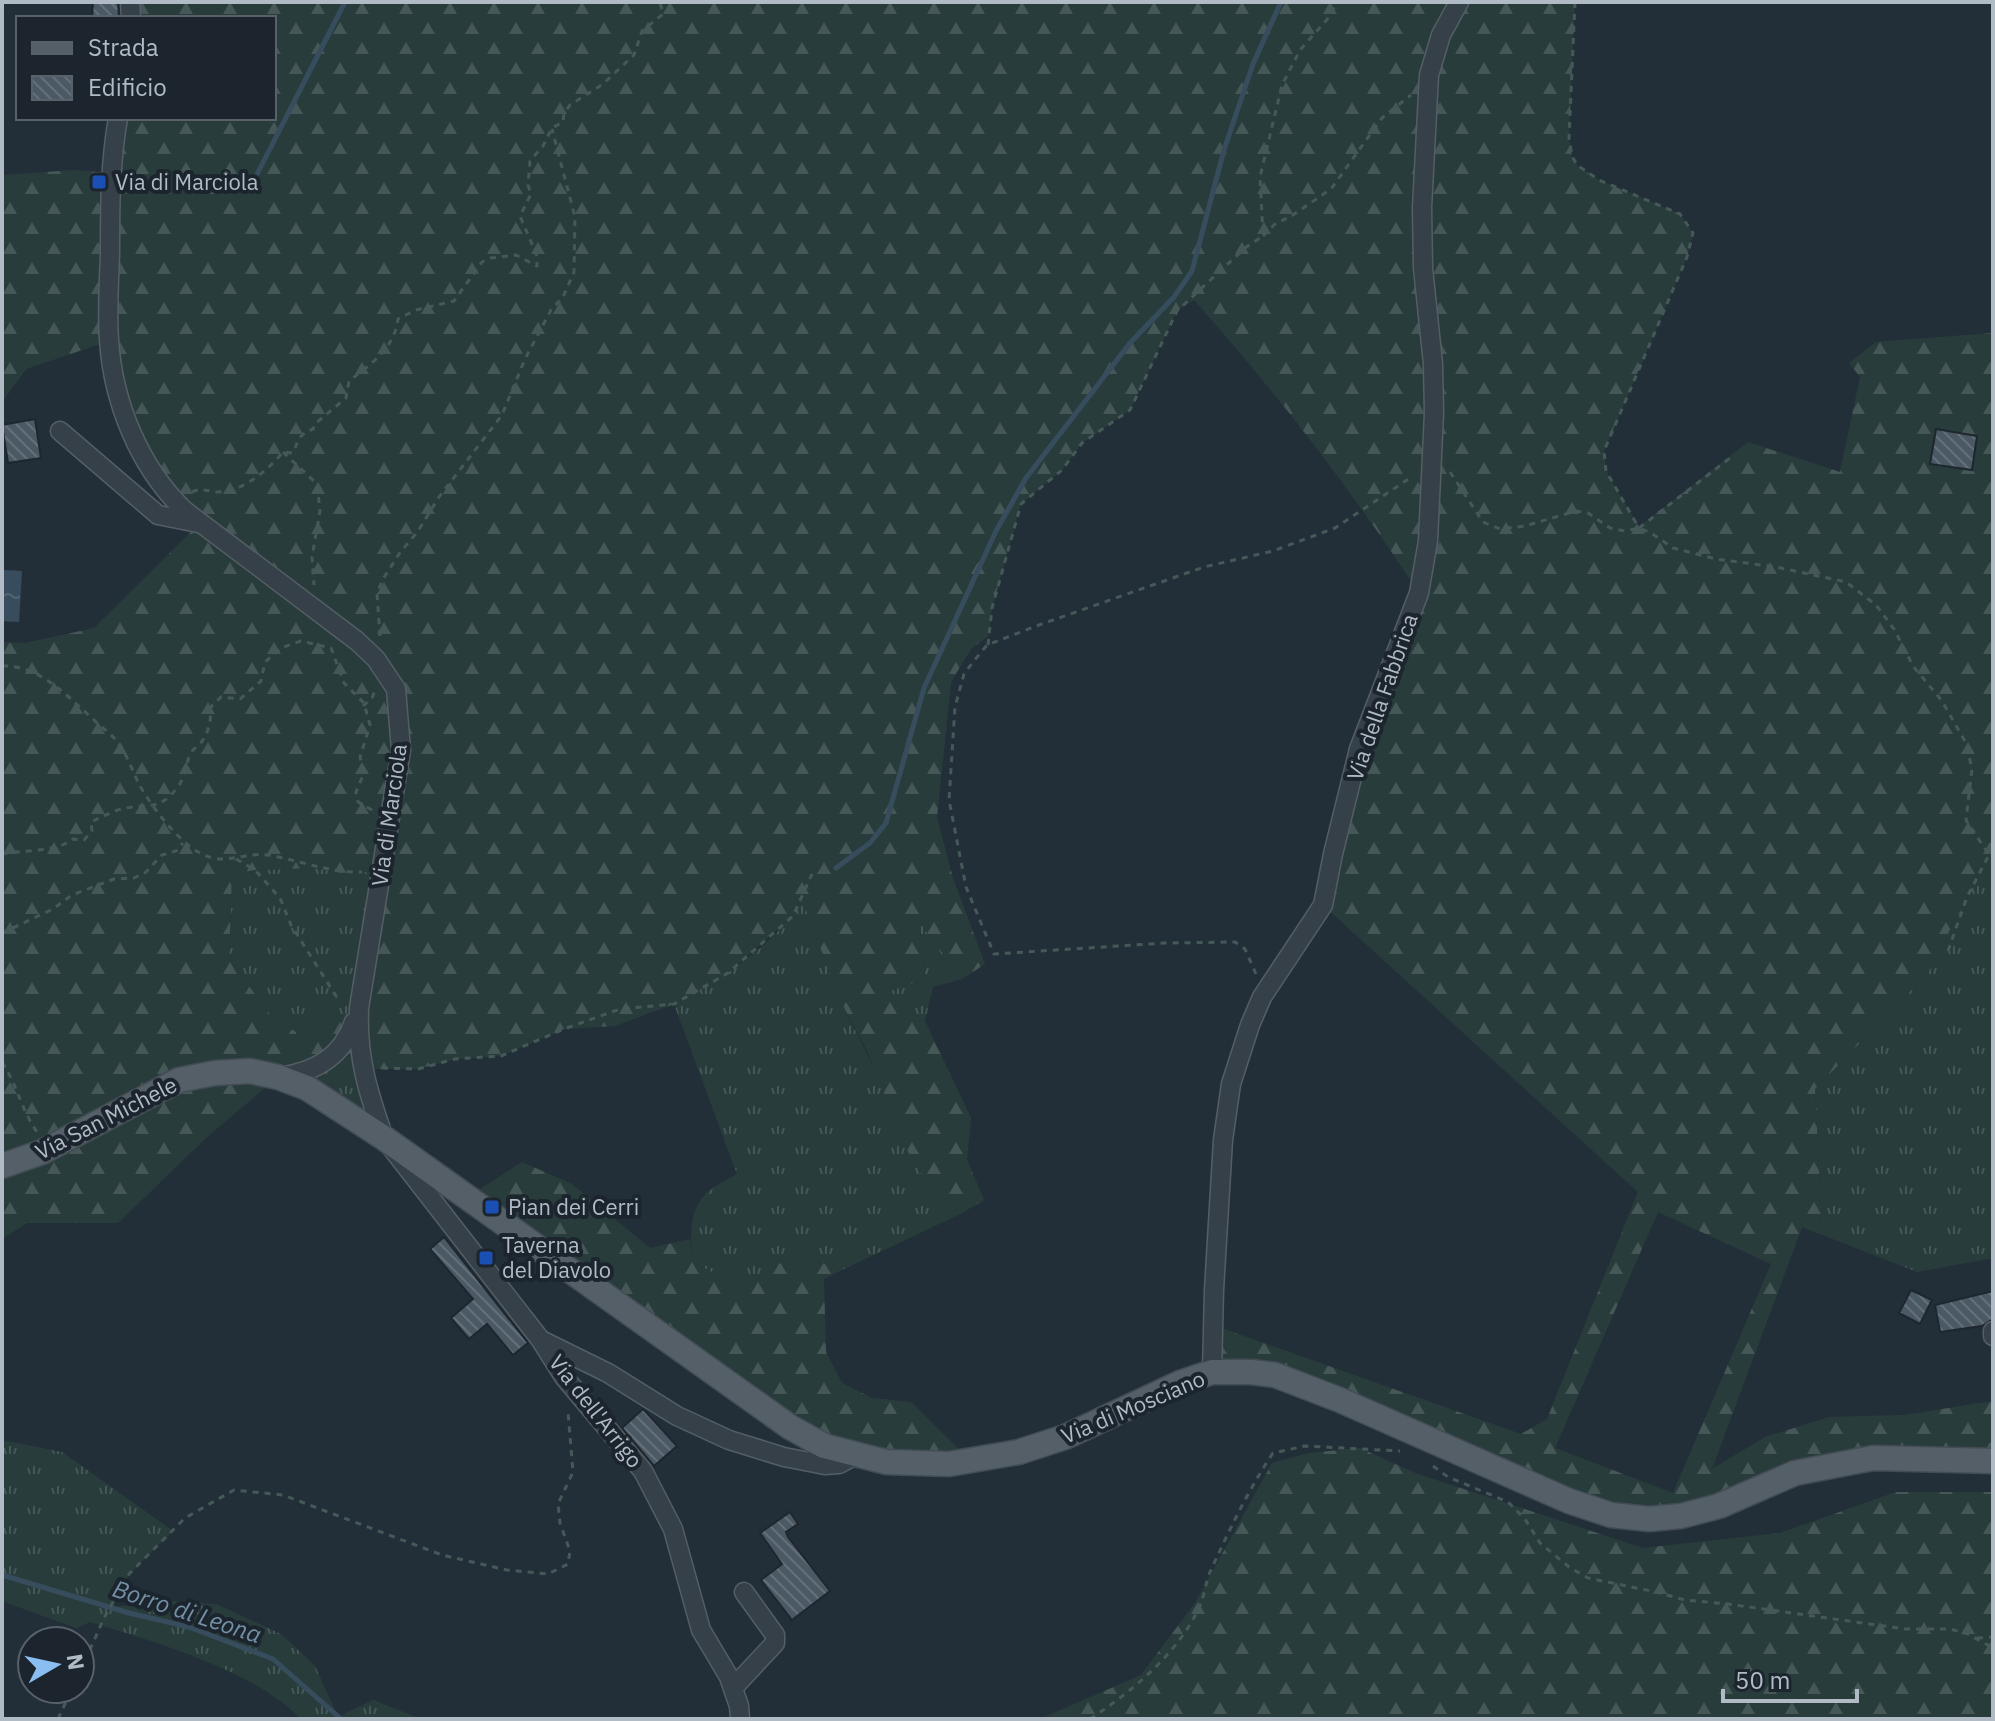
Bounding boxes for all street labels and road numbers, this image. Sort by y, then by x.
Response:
street label: Via della Fabbrica [1339,609,1424,784]
street label: Via di Marciola [364,742,413,888]
street label: Via San Michele [30,1069,181,1166]
street label: Via dell'Arrigo [543,1348,650,1473]
street label: Via di Mosciano [1057,1363,1209,1450]

